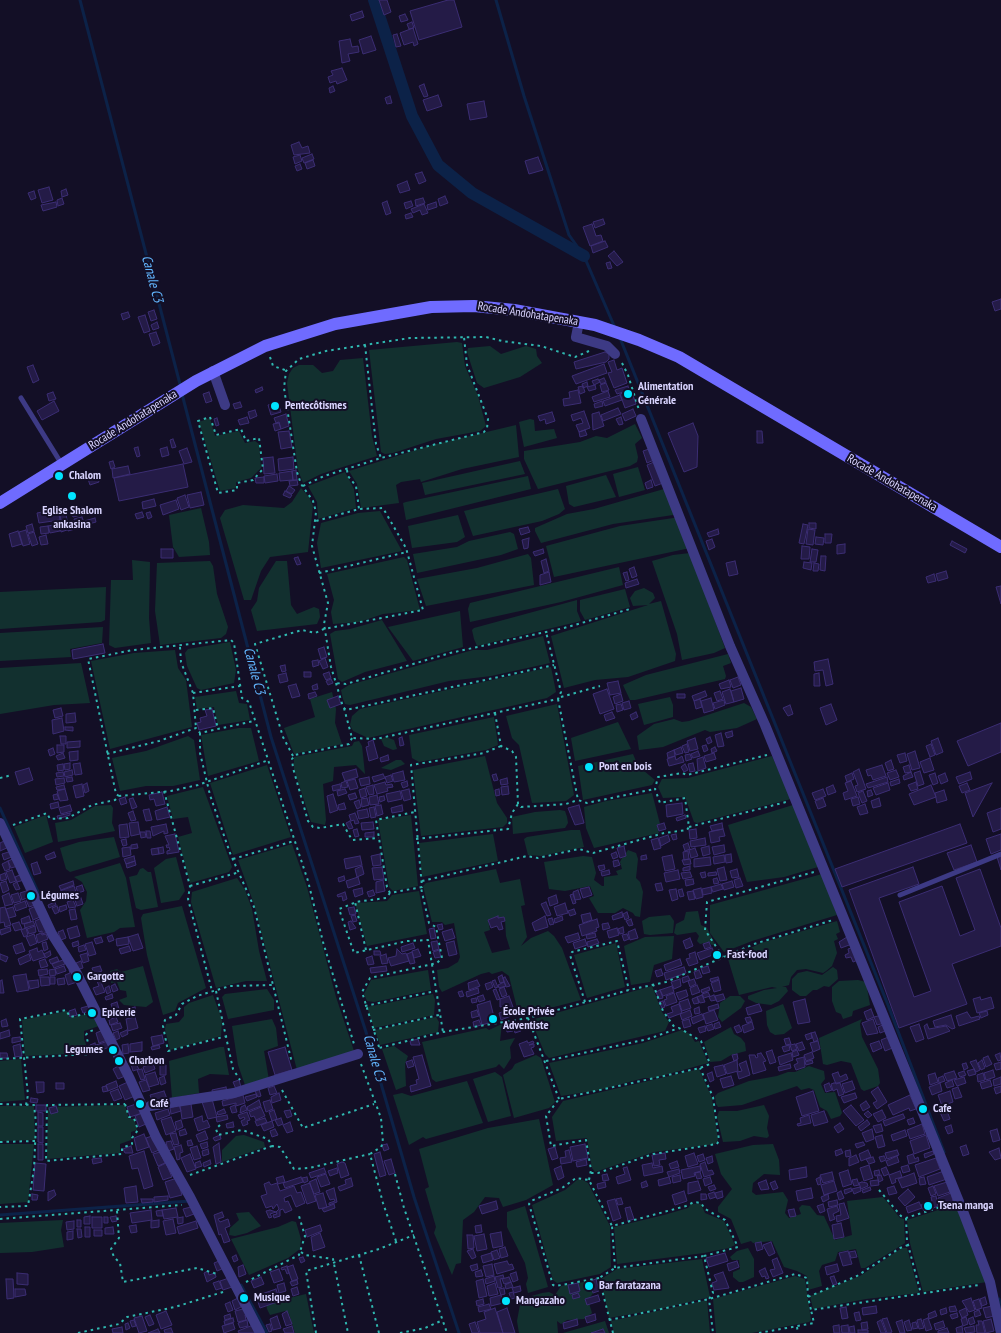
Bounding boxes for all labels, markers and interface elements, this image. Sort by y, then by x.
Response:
water label: Canale C3 [138,253,166,305]
street label: Rocade Andohatapenaka [477,299,579,329]
place label: Alimentation Générale [638,380,693,408]
street label: Rocade Andohatapenaka [86,387,180,453]
marker: Alimentation Générale [622,388,634,400]
place label: Pentecôtismes [285,399,347,413]
marker: Pentecôtismes [269,400,281,412]
street label: Rocade Andohatapenaka [844,451,940,515]
place label: Chalom [69,469,101,483]
marker: Chalom [53,470,65,482]
marker: Eglise Shalom ankasina [66,490,78,502]
place label: Eglise Shalom ankasina [42,504,102,532]
water label: Canale C3 [240,645,268,697]
place label: Pont en bois [599,760,652,774]
marker: Pont en bois [583,761,595,773]
place label: Légumes [41,889,79,903]
marker: Légumes [25,890,37,902]
place label: Fast-food [727,948,767,962]
marker: Fast-food [711,949,723,961]
place label: Gargotte [87,970,124,984]
marker: Gargotte [71,971,83,983]
place label: École Privée Adventiste [503,1005,555,1033]
place label: Epicerie [102,1006,136,1020]
marker: Epicerie [86,1007,98,1019]
marker: École Privée Adventiste [487,1013,499,1025]
water label: Canale C3 [359,1032,389,1084]
place label: Legumes [65,1043,103,1057]
marker: Legumes [107,1044,119,1056]
place label: Charbon [129,1054,164,1068]
marker: Charbon [113,1055,125,1067]
place label: Café [150,1097,169,1111]
marker: Café [134,1098,146,1110]
place label: Cafe [933,1102,952,1116]
marker: Cafe [917,1103,929,1115]
place label: Tsena manga [938,1199,993,1213]
marker: Tsena manga [922,1200,934,1212]
place label: Bar faratazana [599,1279,661,1293]
marker: Bar faratazana [583,1280,595,1292]
place label: Musique [254,1291,290,1305]
marker: Musique [238,1292,250,1304]
place label: Mangazaho [516,1294,565,1308]
marker: Mangazaho [500,1295,512,1307]

